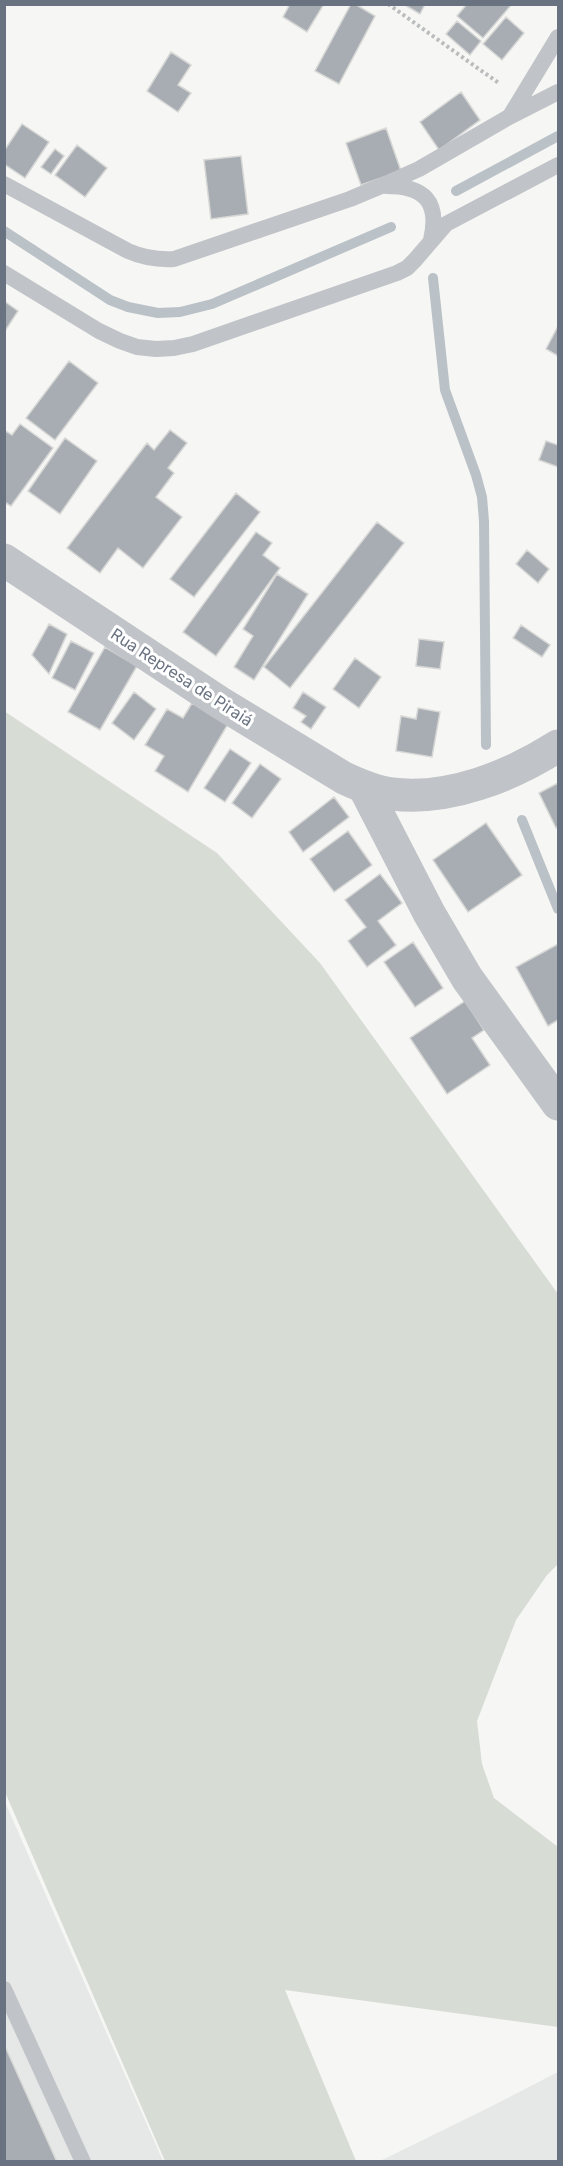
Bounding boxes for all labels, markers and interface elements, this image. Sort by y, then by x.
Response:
street label: Rua Represa de Piraiá [107,624,257,730]

